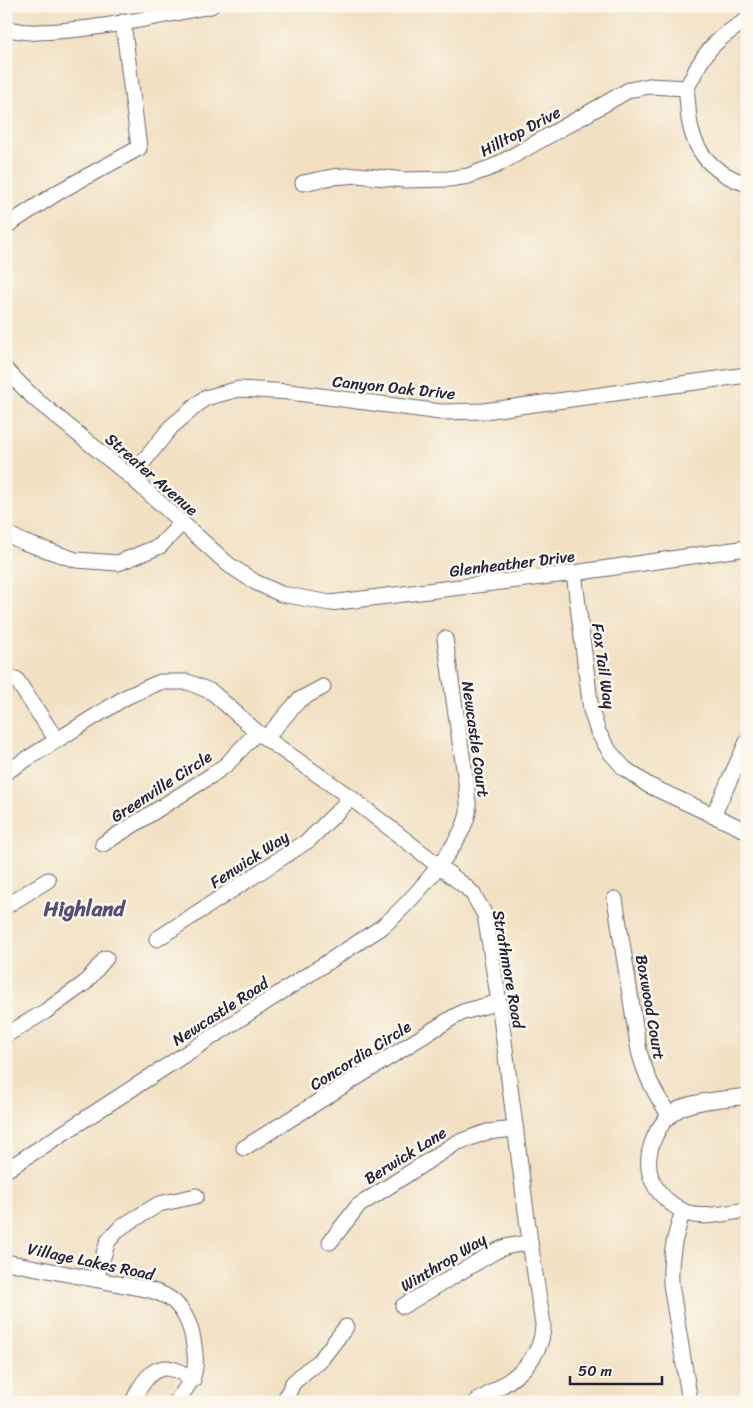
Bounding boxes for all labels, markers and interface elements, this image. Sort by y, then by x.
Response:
street label: Hilltop Drive [474,98,566,165]
street label: Canyon Oak Drive [331,367,457,408]
street label: Streater Avenue [98,425,205,524]
street label: Glenheather Drive [448,541,577,586]
street label: Fox Tail Way [583,621,624,712]
street label: Newcastle Court [453,679,498,799]
street label: Greenville Circle [105,742,218,830]
street label: Fenwick Way [203,822,296,896]
district label: Highland [42,890,127,928]
street label: Strathmore Road [484,908,533,1032]
street label: Boxwood Court [627,952,674,1062]
street label: Newcastle Road [166,968,276,1054]
street label: Concordia Circle [304,1012,417,1098]
street label: Berwick Lane [358,1118,452,1192]
street label: Winthrop Way [394,1225,493,1300]
street label: Village Lakes Road [25,1234,158,1289]
scale bar [570,1353,663,1385]
text: 50 m [578,1358,613,1384]

